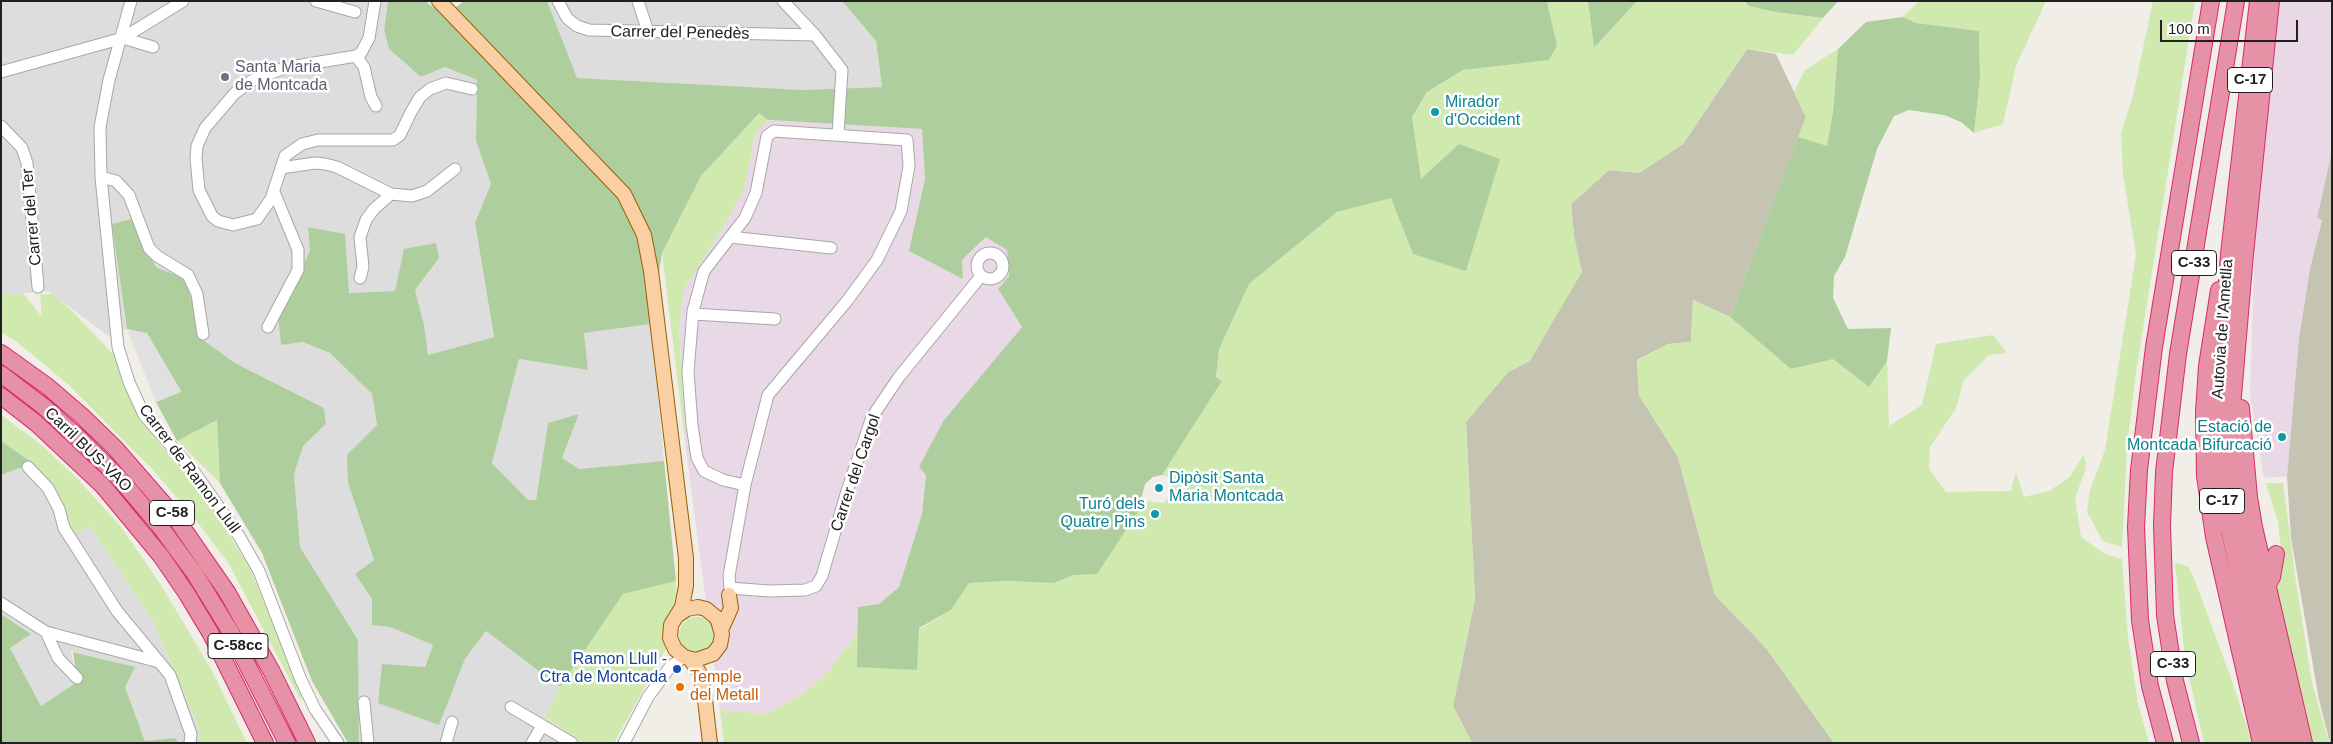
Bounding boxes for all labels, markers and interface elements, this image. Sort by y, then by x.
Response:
scale bar [2163,10,2300,42]
text: 100 m [2168,20,2210,37]
street label: Carrer del Penedès [610,22,750,44]
place label: Santa Maria de Montcada [235,58,328,96]
road number: C-17 [2228,68,2272,92]
marker: Santa Maria de Montcada [219,71,231,83]
place label: Mirador d'Occident [1445,93,1520,131]
marker: Mirador d'Occident [1429,106,1441,118]
street label: Carrer del Ter [18,167,46,267]
road number: C-33 [2172,250,2216,276]
street label: Autovia de l'Ametlla [2209,258,2237,400]
street label: Carrer de Ramon Llull [134,401,244,537]
street label: Carril BUS-VAO [41,404,135,496]
street label: Carrer del Cargol [827,412,885,534]
place label: Estació de Montcada Bifurcació [2127,418,2272,456]
marker: Estació de Montcada Bifurcació [2276,431,2288,443]
place label: Dipòsit Santa Maria Montcada [1169,469,1284,507]
marker: Dipòsit Santa Maria Montcada [1153,482,1165,494]
road number: C-17 [2200,488,2244,514]
place label: Turó dels Quatre Pins [1061,495,1145,533]
road number: C-58 [150,500,194,526]
marker: Turó dels Quatre Pins [1149,508,1161,520]
road number: C-58cc [208,634,268,658]
place label: Ramon Llull - Ctra de Montcada [540,650,667,688]
road number: C-33 [2150,652,2196,676]
marker: Ramon Llull - Ctra de Montcada [671,663,683,675]
place label: Temple del Metall [690,668,758,706]
marker: Temple del Metall [674,681,686,693]

